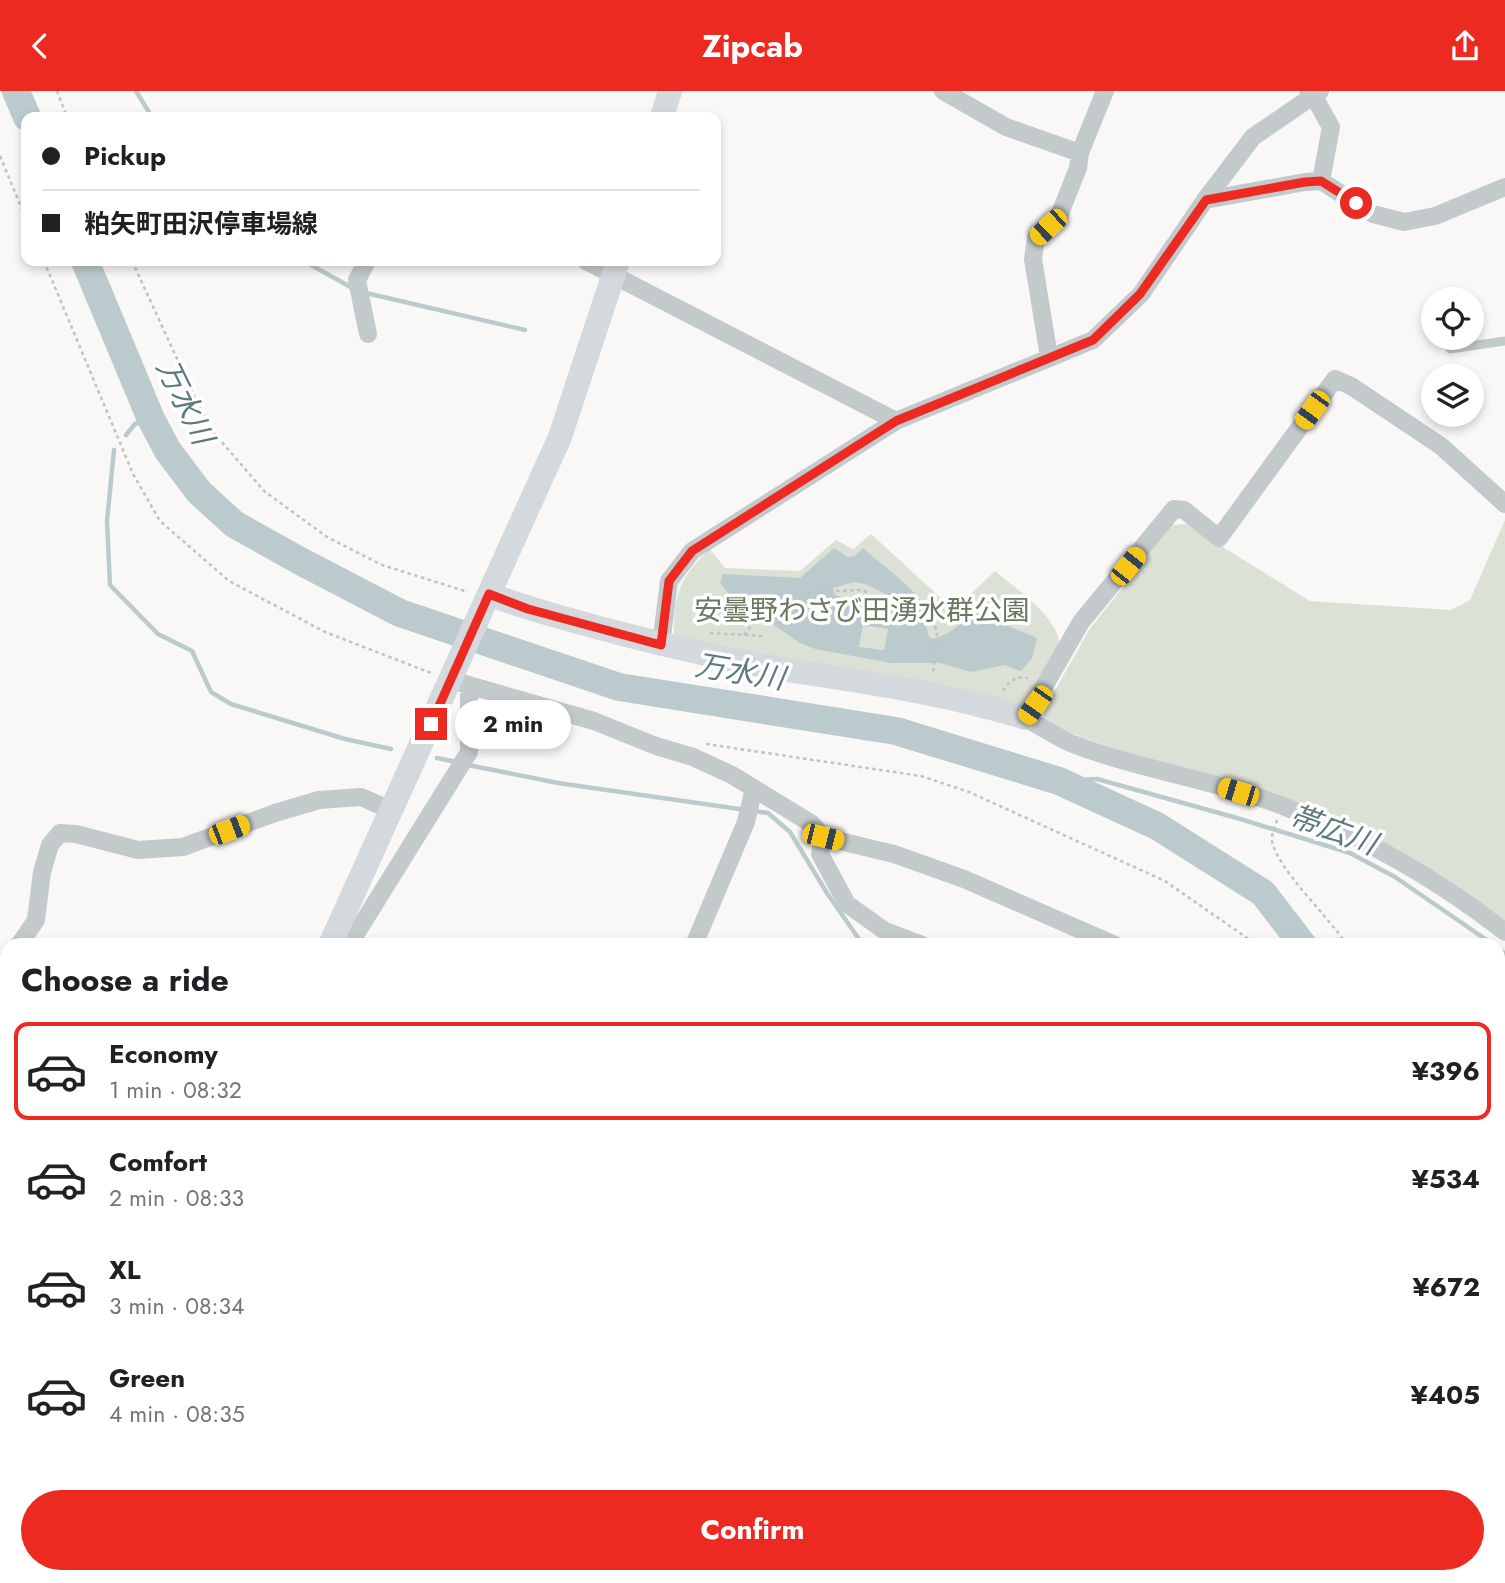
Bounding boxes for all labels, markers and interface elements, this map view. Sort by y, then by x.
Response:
text: Zipcab [702,23,803,69]
icon: back [21,27,59,65]
icon: share [1446,27,1484,65]
text: Pickup [84,137,166,175]
route start [1340,187,1372,219]
text: 粕矢町田沢停車場線 [84,205,318,243]
car [1026,205,1071,249]
map controls [1421,287,1484,427]
button: locate [1421,287,1484,350]
water label: 万水川 [146,352,226,454]
button: layers [1421,364,1484,427]
car [1292,387,1333,433]
car [1107,543,1150,589]
park label: 安曇野わさび田湧水群公園 [694,590,1030,631]
water label: 万水川 [692,643,791,700]
car [1015,682,1056,728]
callout: 2 min [456,699,571,749]
text: 2 min [483,707,543,741]
route end [415,708,447,740]
car [1215,776,1262,808]
water label: 帯広川 [1284,794,1386,866]
car [206,813,253,847]
car [801,822,846,852]
text: Choose a ride [21,957,229,1003]
text: Economy [109,1035,218,1073]
icon: car [25,1040,88,1103]
text: ¥396 [1412,1052,1480,1090]
text: 1 min · 08:32 [109,1073,242,1107]
text: Comfort [109,1143,207,1181]
icon: car [25,1148,88,1211]
text: ¥534 [1412,1160,1480,1198]
text: 2 min · 08:33 [109,1181,244,1215]
text: XL [109,1251,141,1289]
icon: car [25,1256,88,1319]
text: ¥672 [1412,1268,1480,1306]
text: 3 min · 08:34 [109,1289,244,1323]
text: Green [109,1359,185,1397]
icon: car [25,1364,88,1427]
text: ¥405 [1410,1376,1480,1414]
text: 4 min · 08:35 [109,1397,245,1431]
button: Confirm [21,1490,1484,1570]

